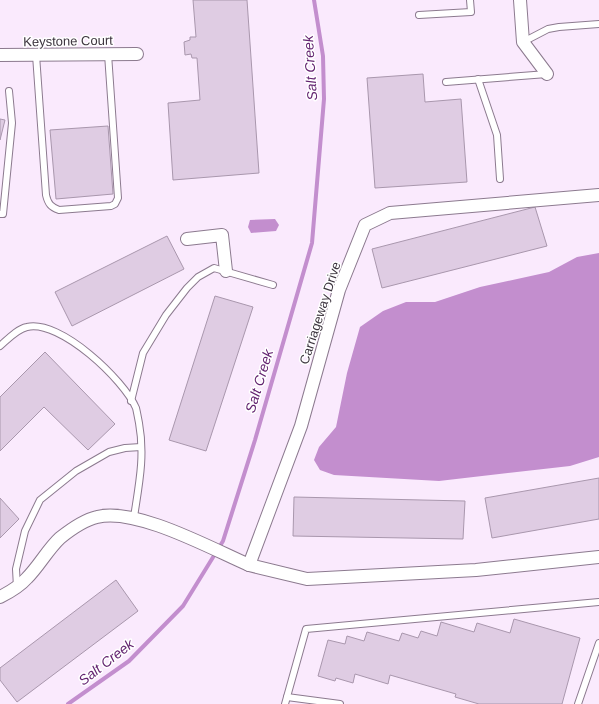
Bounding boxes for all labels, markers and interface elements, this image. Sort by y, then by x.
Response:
street label: Keystone Court [23,33,113,49]
water label: Salt Creek [300,34,320,101]
street label: Carriageway Drive [296,260,344,366]
water label: Salt Creek [242,346,276,415]
water label: Salt Creek [75,635,137,688]

